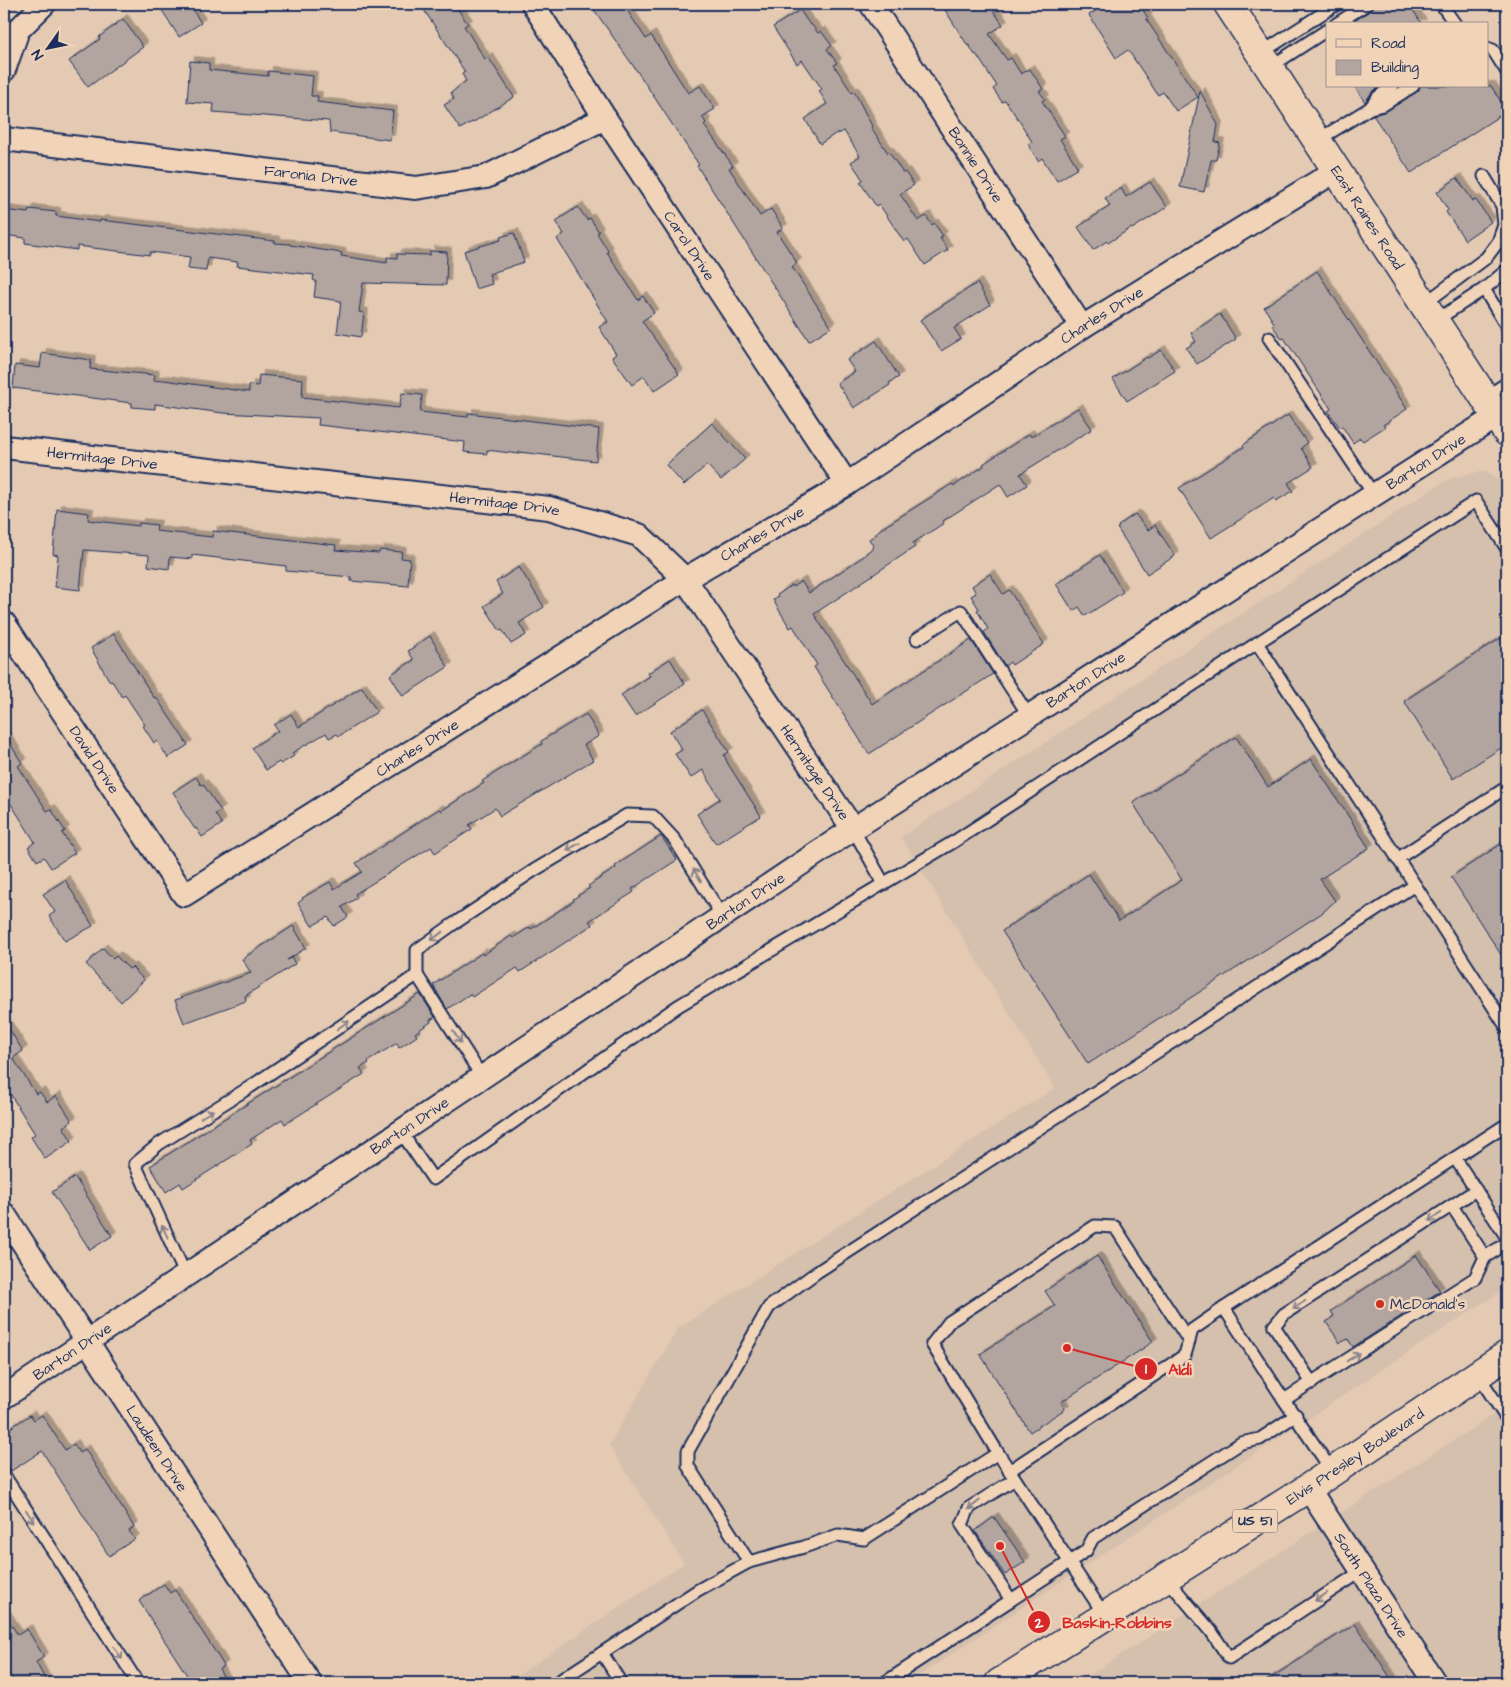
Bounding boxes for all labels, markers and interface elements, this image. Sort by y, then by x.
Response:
north arrow [22,22,72,72]
legend [1326,22,1488,88]
text: Road [1371,33,1406,54]
text: N [27,45,49,64]
text: Building [1371,57,1419,79]
street label: Bonnie Drive [943,123,1009,207]
street label: Faronia Drive [263,159,359,191]
street label: East Raines Road [1326,161,1409,274]
street label: Carol Drive [659,207,720,285]
street label: Charles Drive [1056,281,1147,349]
street label: Barton Drive [1382,428,1470,495]
street label: Hermitage Drive [46,441,159,475]
street label: Hermitage Drive [448,486,563,521]
street label: Charles Drive [716,501,808,567]
street label: Barton Drive [1042,646,1130,713]
street label: Charles Drive [372,714,463,782]
street label: Hermitage Drive [775,720,855,824]
street label: David Drive [64,722,125,798]
one-way arrow [566,843,580,853]
street label: Barton Drive [702,867,789,935]
one-way arrow [691,868,702,882]
one-way arrow [430,931,444,941]
one-way arrow [336,1020,350,1030]
one-way arrow [452,1030,462,1044]
street label: Barton Drive [366,1092,453,1160]
one-way arrow [200,1108,214,1118]
one-way arrow [1429,1212,1443,1222]
one-way arrow [160,1225,169,1240]
place label: McDonald's [1390,1294,1466,1315]
marker: McDonald's [1374,1298,1386,1310]
one-way arrow [1292,1300,1306,1310]
street label: Barton Drive [29,1317,116,1385]
one-way arrow [1345,1351,1359,1361]
callout: Aldi [1133,1354,1201,1385]
text: 1 [1145,1359,1147,1380]
text: Aldi [1168,1359,1192,1381]
street label: Laudeen Drive [121,1401,193,1496]
street label: Elvis Presley Boulevard [1282,1403,1428,1510]
one-way arrow [968,1500,981,1511]
one-way arrow [25,1509,35,1523]
road number: US 51 [1232,1510,1278,1532]
street label: South Plaza Drive [1329,1528,1413,1642]
one-way arrow [1314,1592,1328,1603]
callout: Baskin-Robbins [1027,1607,1182,1638]
text: Baskin-Robbins [1062,1612,1172,1634]
text: 2 [1034,1613,1044,1634]
one-way arrow [113,1646,124,1660]

